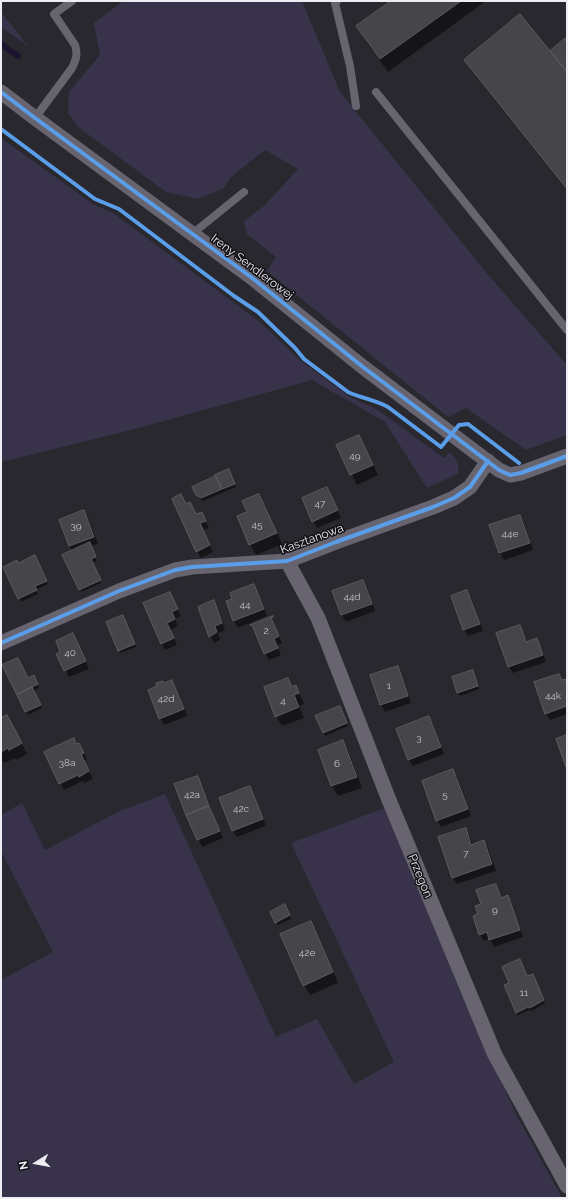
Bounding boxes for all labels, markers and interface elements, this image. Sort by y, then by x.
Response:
street label: Ireny Sendlerowej [208,231,296,303]
house number: 49 [349,450,361,462]
house number: 47 [315,498,325,510]
house number: 45 [252,519,262,531]
house number: 39 [70,520,82,532]
street label: Kasztanowa [278,521,346,557]
house number: 44e [502,528,518,540]
house number: 44d [343,591,361,603]
house number: 44 [240,599,250,611]
house number: 2 [263,625,269,637]
house number: 40 [64,647,76,659]
house number: 1 [387,680,391,692]
house number: 44k [545,690,561,702]
house number: 42d [158,693,174,705]
house number: 4 [280,695,286,707]
house number: 3 [416,732,422,744]
house number: 38a [59,757,75,769]
house number: 6 [334,758,340,770]
house number: 42a [184,789,200,801]
house number: 5 [442,789,448,801]
house number: 42c [233,803,249,815]
house number: 7 [463,848,469,860]
street label: Przegon [405,852,435,900]
house number: 9 [492,904,498,916]
house number: 42e [299,947,315,959]
house number: 11 [520,987,528,999]
north arrow [16,1143,56,1183]
text: N [17,1160,31,1171]

